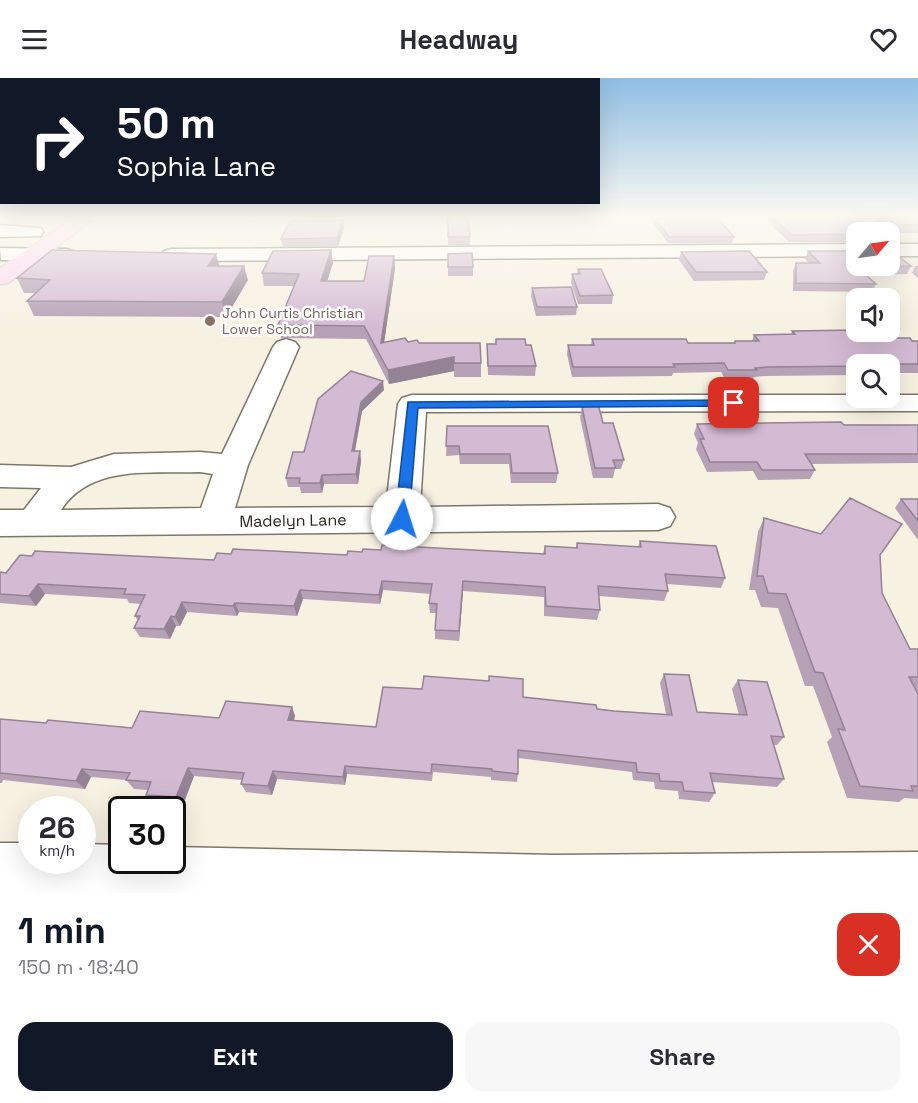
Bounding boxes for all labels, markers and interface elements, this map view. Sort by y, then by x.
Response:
text: Headway [400,22,518,57]
icon: menu [18,23,51,56]
icon: heart [867,23,900,56]
text: 50 m [117,97,216,150]
icon: right [18,102,96,180]
text: Sophia Lane [117,149,276,184]
north arrow [846,222,900,276]
map controls [846,222,900,408]
button: sound [846,288,900,342]
place label: John Curtis Christian Lower School [222,304,363,338]
marker: John Curtis Christian Lower School [203,314,217,328]
button: search [846,354,900,408]
pin [708,377,759,428]
icon: arrive [717,386,750,419]
position arrow [370,487,434,551]
street label: Madelyn Lane [239,509,347,532]
speed limit sign: 30 [108,796,186,874]
text: 26 [39,808,75,847]
text: km/h [39,841,75,860]
text: 1 min [18,908,106,954]
button: close [837,913,900,976]
text: 150 m · 18:40 [18,954,139,980]
button: Exit [18,1022,453,1091]
button: Share [465,1022,900,1091]

